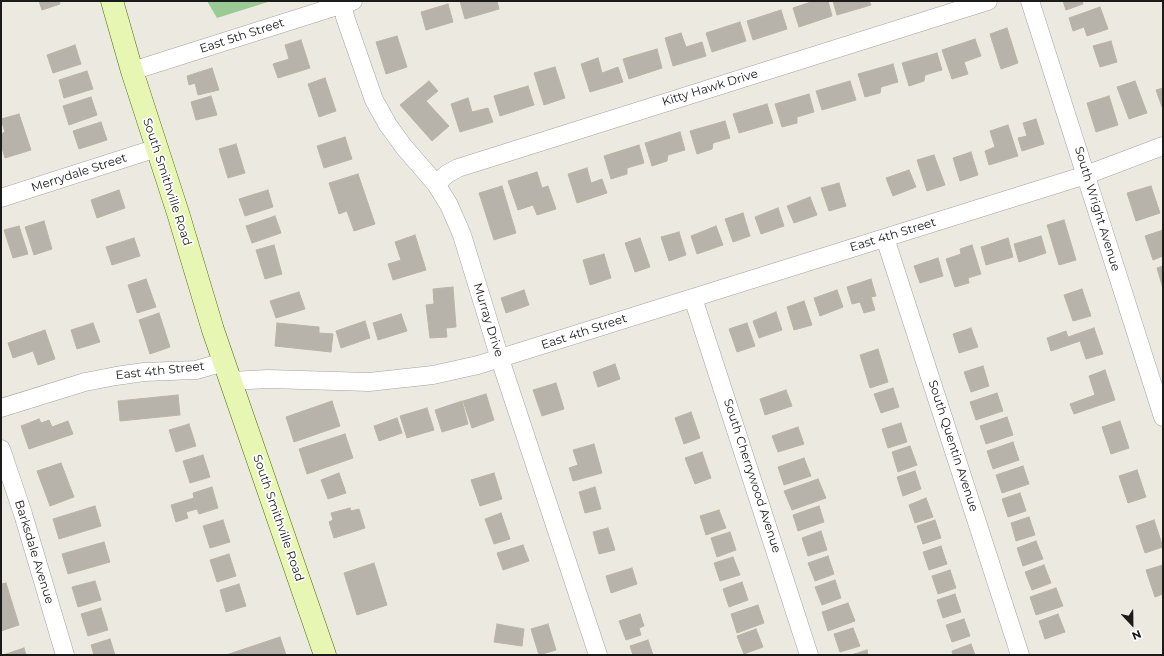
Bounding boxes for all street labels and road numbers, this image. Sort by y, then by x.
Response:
street label: East 5th Street [198,16,286,56]
street label: Kitty Hawk Drive [660,67,760,109]
street label: South Smithville Road [140,116,194,248]
street label: South Wright Avenue [1071,145,1123,273]
street label: Merrydale Street [29,151,129,195]
street label: East 4th Street [848,215,938,255]
street label: Murray Drive [470,281,506,359]
street label: East 4th Street [539,311,629,353]
street label: East 4th Street [115,359,205,383]
street label: South Quentin Avenue [925,379,981,513]
street label: South Cherrywood Avenue [720,397,784,555]
street label: South Smithville Road [250,453,306,583]
street label: Barksdale Avenue [11,498,57,606]

